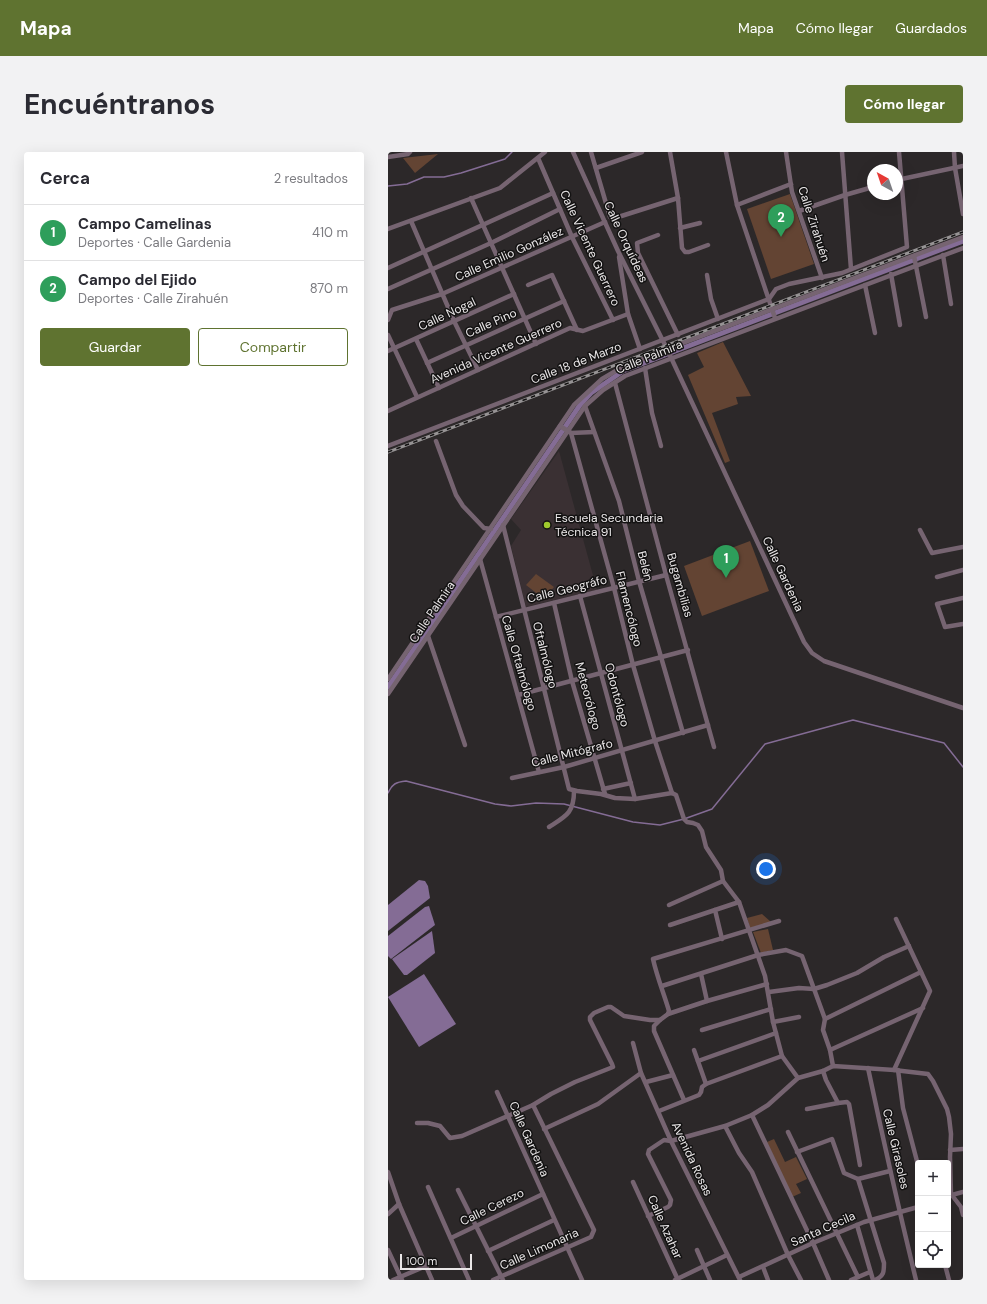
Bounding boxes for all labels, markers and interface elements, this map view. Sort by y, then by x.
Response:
text: Mapa [20,16,72,41]
text: Mapa [738,19,774,37]
text: Cómo llegar [796,19,873,37]
text: Guardados [895,19,967,37]
button: Cómo llegar [845,85,963,123]
text: Encuéntranos [24,86,215,123]
north arrow [867,164,903,200]
text: Cerca [40,167,90,189]
text: 2 resultados [274,170,348,187]
street label: Calle Zirahuén [794,184,834,264]
street label: Calle Vicente Guerrero [556,187,624,309]
street label: Calle Orquídeas [600,199,652,285]
pin: 2 [768,204,794,237]
text: Campo Camelinas [78,214,212,234]
street label: Calle Emilio González [452,223,566,285]
text: 1 [51,224,55,241]
text: 410 m [312,224,348,241]
text: Deportes · Calle Gardenia [78,234,231,251]
text: Campo del Ejido [78,270,197,290]
text: 2 [49,280,57,297]
text: 870 m [310,280,348,297]
text: Deportes · Calle Zirahuén [78,290,228,307]
street label: Calle Nogal [416,294,478,334]
street label: Calle Pino [463,305,519,341]
street label: Avenida Vicente Guerrero [428,315,564,387]
button: Guardar [40,328,190,366]
button: Compartir [198,328,348,366]
street label: Calle Palmira [613,336,685,378]
street label: Calle 18 de Marzo [528,338,624,388]
place label: Escuela Secundaria Técnica 91 [555,510,663,540]
marker: Escuela Secundaria Técnica 91 [542,520,552,530]
street label: Calle Gardenia [759,534,807,614]
pin: 1 [713,545,739,578]
street label: Belén [634,549,656,583]
street label: Bugambilias [663,551,697,619]
street label: Flamencólogo [612,570,646,648]
street label: Calle Geográfo [525,571,609,607]
street label: Calle Palmira [406,578,458,646]
street label: Calle Oftalmólogo [498,613,540,713]
street label: Oftalmólogo [529,620,561,690]
street label: Meteorólogo [571,660,605,732]
street label: Odontólogo [601,661,633,729]
street label: Calle Mitógrafo [530,735,614,771]
your location [756,859,776,879]
street label: Calle Gardenia [505,1099,553,1179]
street label: Calle Girasoles [879,1107,913,1191]
street label: Avenida Rosas [668,1120,716,1198]
map controls [915,1160,951,1268]
button: + [915,1160,951,1196]
street label: Calle Cerezo [457,1185,527,1229]
street label: Calle Azahar [644,1193,686,1262]
button: − [915,1196,951,1232]
street label: Santa Cecila [788,1208,858,1250]
street label: Calle Limonaria [497,1224,581,1274]
button: locate [915,1232,951,1268]
scale bar [400,1252,472,1271]
text: 100 m [406,1254,437,1268]

